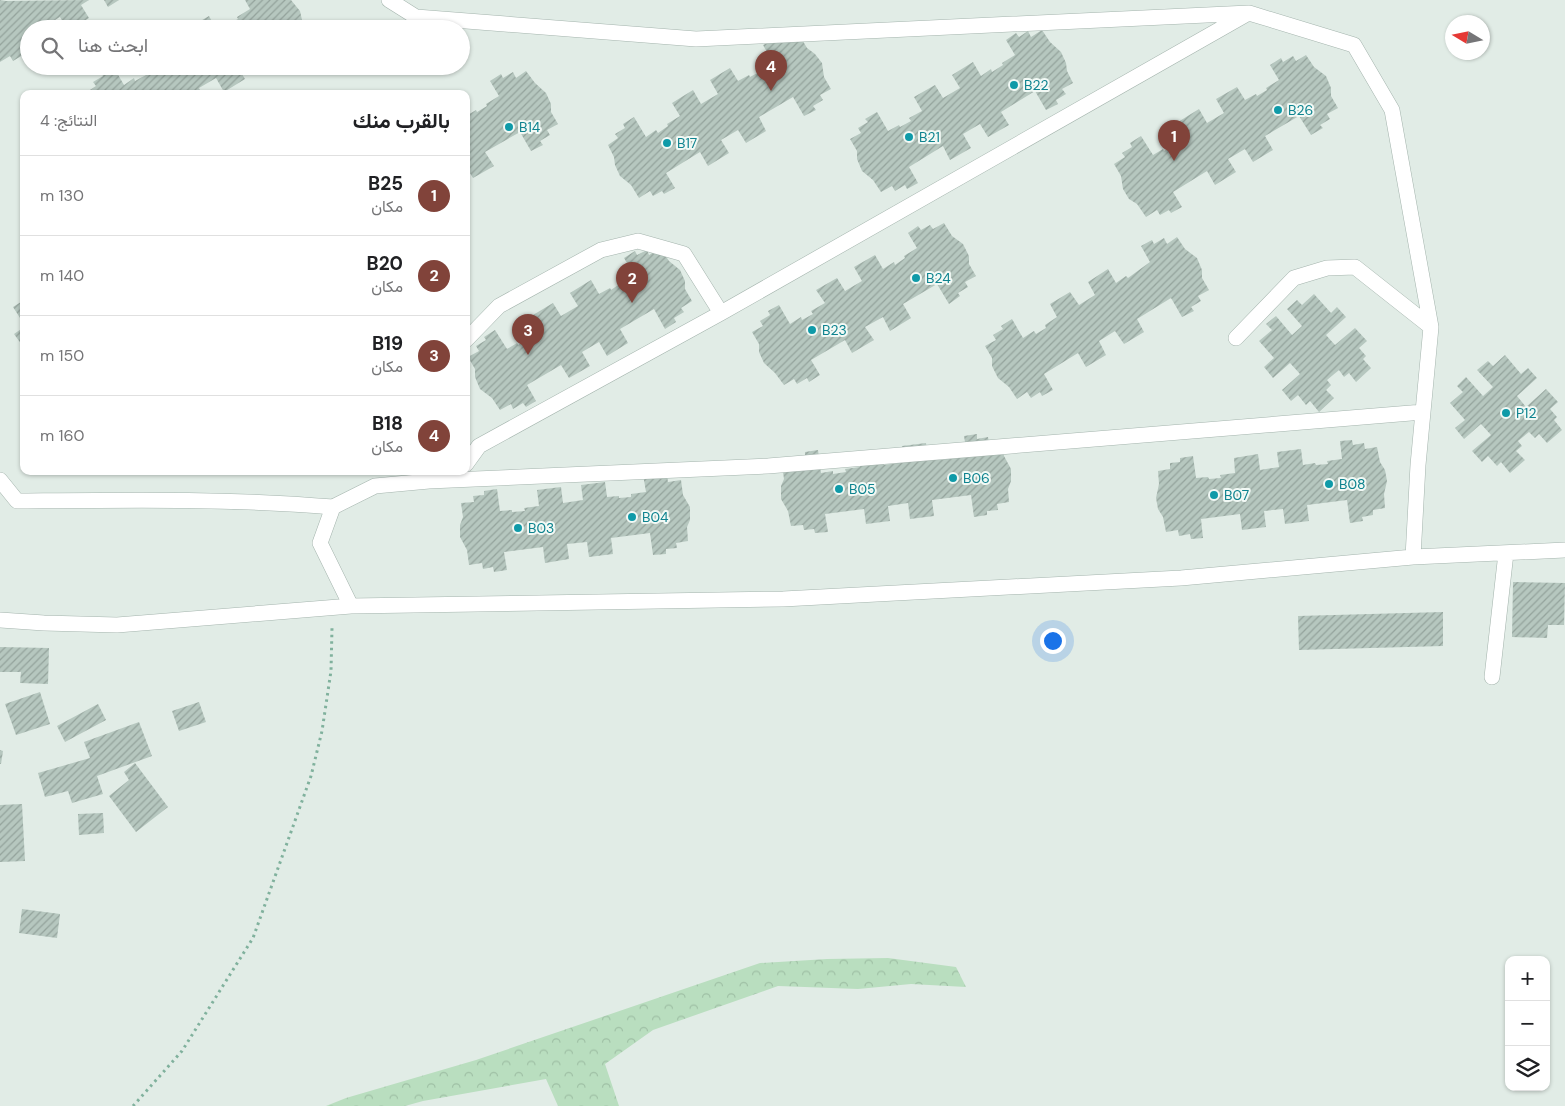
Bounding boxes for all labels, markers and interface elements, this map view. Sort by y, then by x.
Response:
north arrow [1445,15,1490,60]
search box [20,20,470,75]
text: ابحث هنا [78,33,148,58]
icon: search [38,34,66,62]
pin: 4 [755,50,787,91]
place label: B22 [1024,76,1049,94]
marker: B22 [1008,79,1020,91]
place label: B26 [1288,101,1313,119]
marker: B26 [1272,104,1284,116]
text: بالقرب منك [353,107,450,135]
text: النتائج: 4 [40,110,97,131]
place label: B14 [519,118,541,136]
pin: 1 [1158,120,1190,161]
marker: B14 [503,121,515,133]
place label: B21 [919,128,940,146]
marker: B21 [903,131,915,143]
place label: B17 [677,134,697,152]
marker: B17 [661,137,673,149]
text: B25 [368,171,403,196]
text: 130 m [40,185,84,206]
text: 1 [431,185,437,206]
text: مكان [371,196,403,217]
text: B20 [367,251,403,276]
pin: 2 [616,262,648,303]
text: 140 m [40,265,84,286]
text: 2 [429,265,439,286]
place label: B24 [926,269,951,287]
marker: B24 [910,272,922,284]
text: مكان [371,276,403,297]
pin: 3 [512,314,544,355]
place label: B23 [822,321,847,339]
marker: B23 [806,324,818,336]
text: B19 [372,331,403,356]
text: 150 m [40,345,84,366]
text: 3 [429,345,439,366]
text: مكان [371,356,403,377]
place label: P12 [1516,404,1537,422]
marker: P12 [1500,407,1512,419]
text: B18 [372,411,403,436]
text: 160 m [40,425,85,446]
text: 4 [429,425,439,446]
text: مكان [371,436,403,457]
place label: B06 [963,469,990,487]
marker: B06 [947,472,959,484]
place label: B08 [1339,475,1366,493]
marker: B08 [1323,478,1335,490]
place label: B05 [849,480,876,498]
marker: B05 [833,483,845,495]
place label: B07 [1224,486,1249,504]
marker: B07 [1208,489,1220,501]
place label: B04 [642,508,669,526]
marker: B04 [626,511,638,523]
place label: B03 [528,519,554,537]
marker: B03 [512,522,524,534]
your location [1040,628,1066,654]
map controls [1505,956,1550,1091]
button: + [1505,956,1550,1001]
button: − [1505,1001,1550,1046]
button: layers [1505,1046,1550,1091]

